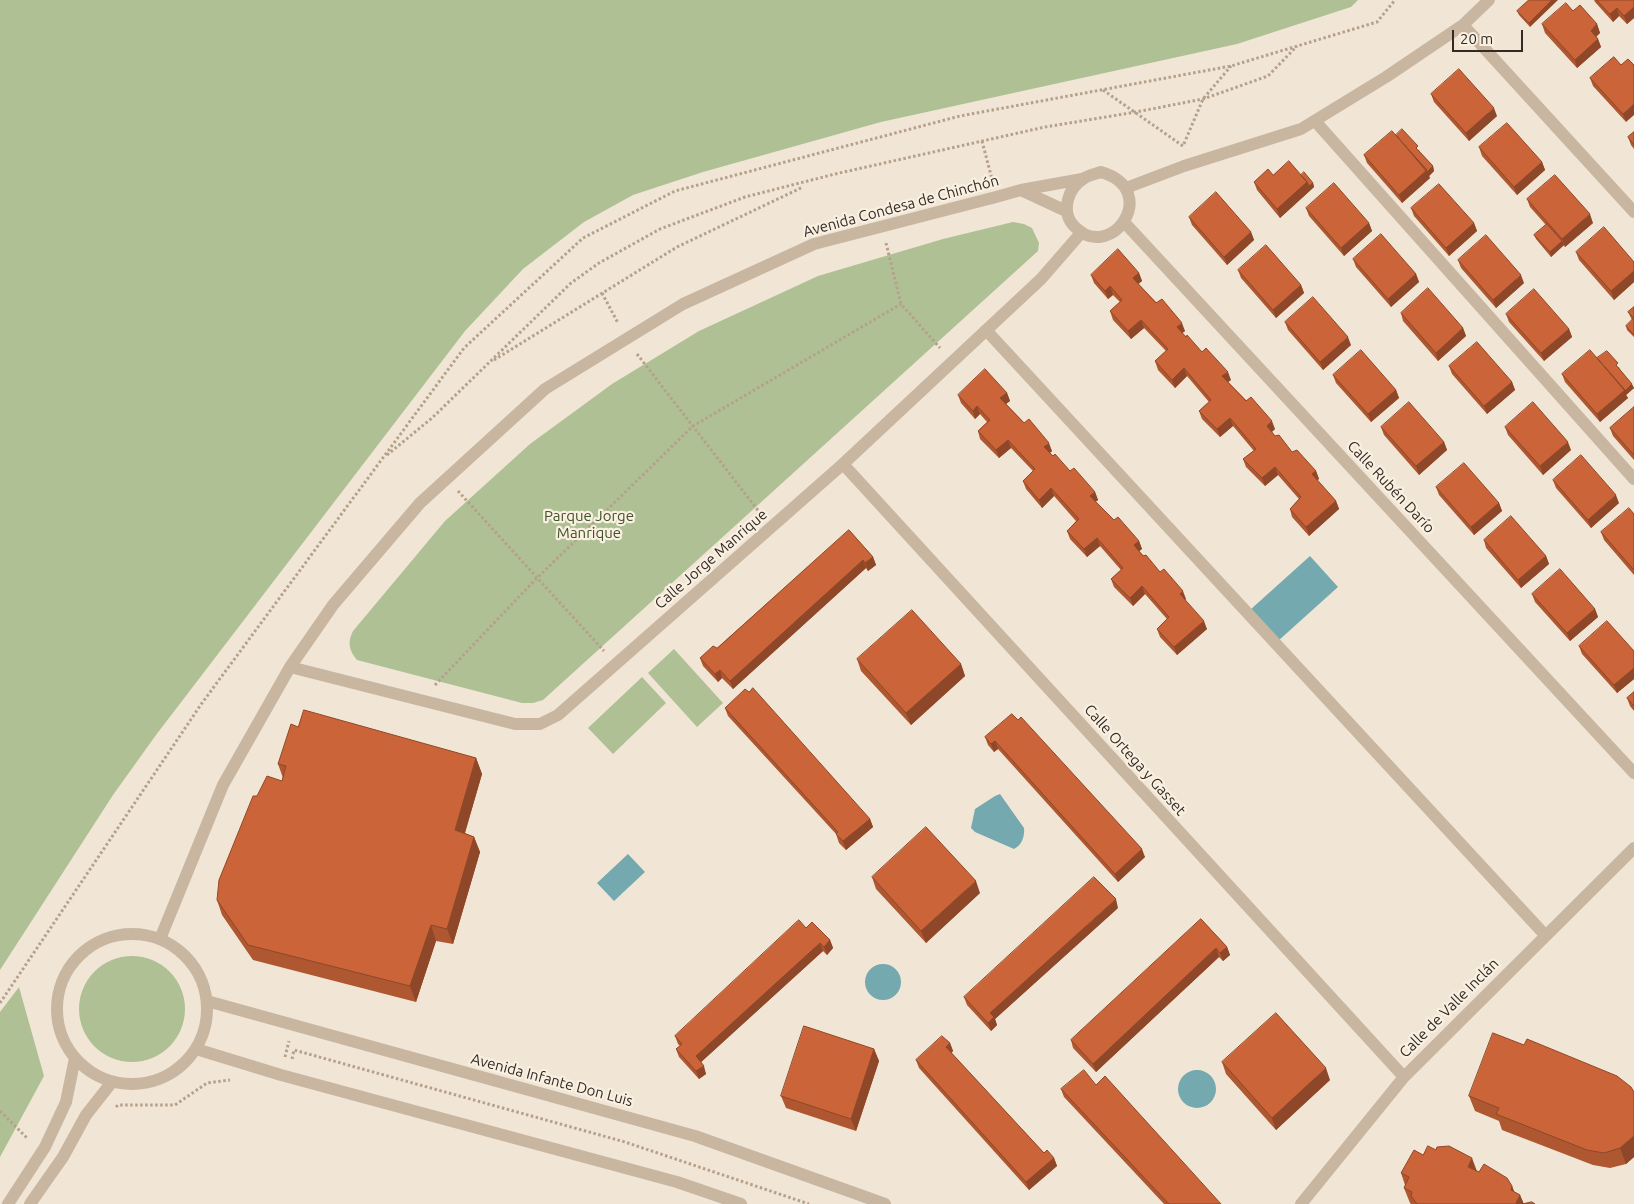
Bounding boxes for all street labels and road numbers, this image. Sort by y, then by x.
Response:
street label: Avenida Condesa de Chinchón [801,171,1001,241]
street label: Calle Rubén Darío [1344,437,1438,537]
street label: Calle Jorge Manrique [651,505,771,613]
street label: Calle Ortega y Gasset [1080,701,1190,819]
street label: Calle de Valle Inclán [1396,955,1502,1061]
street label: Avenida Infante Don Luis [469,1050,635,1110]

